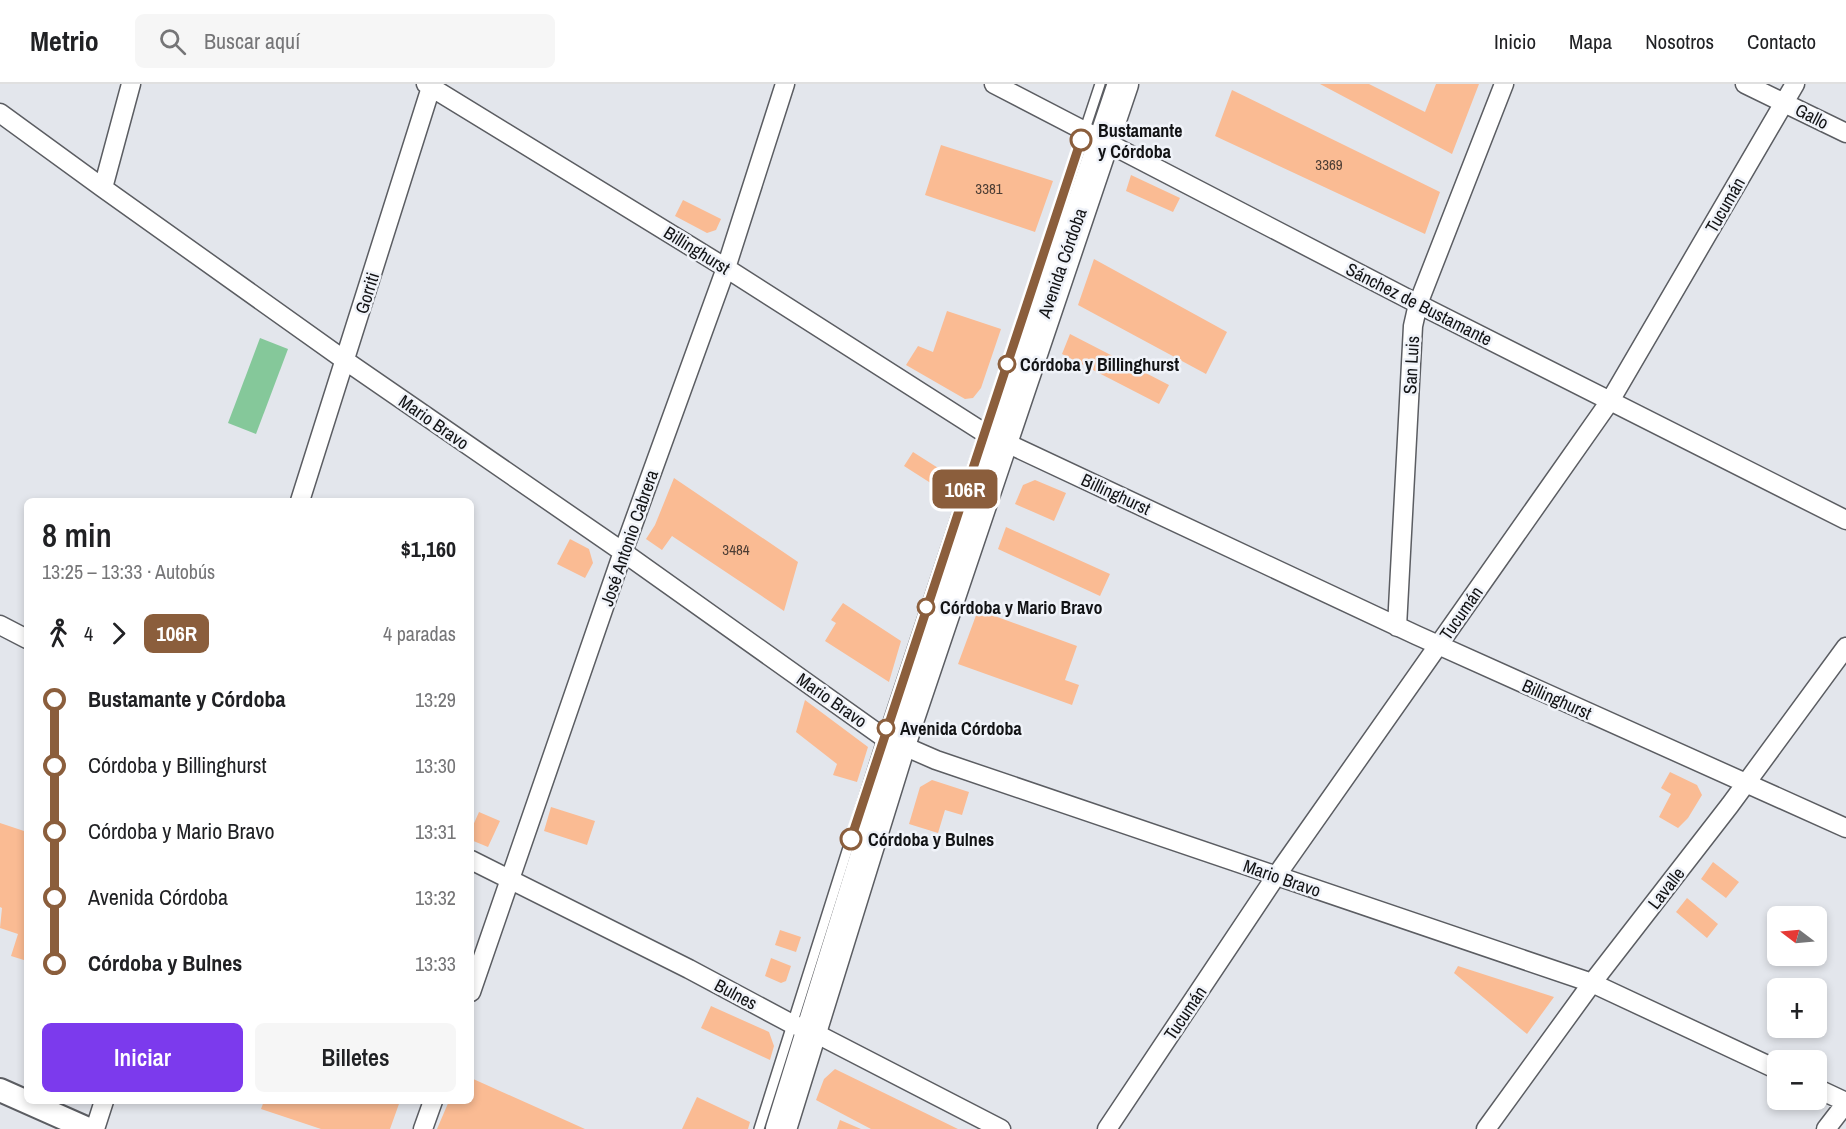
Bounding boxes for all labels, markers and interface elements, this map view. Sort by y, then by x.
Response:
search box [135,14,555,68]
text: Metrio [30,22,99,60]
icon: search [156,25,189,58]
text: Buscar aquí [204,26,300,56]
text: Inicio [1494,27,1536,56]
text: Mapa [1569,27,1612,56]
text: Nosotros [1645,27,1714,56]
text: Contacto [1747,27,1816,56]
street label: Gallo [1791,97,1833,135]
place label: Bustamante y Córdoba [1098,118,1182,164]
marker: Bustamante y Córdoba [1070,129,1092,151]
house number: 3369 [1315,154,1343,175]
street label: Tucumán [1699,173,1751,237]
house number: 3381 [975,178,1003,199]
street label: Avenida Córdoba [1031,205,1092,322]
street label: Billinghurst [659,220,735,280]
street label: Sánchez de Bustamante [1342,256,1496,352]
street label: Gorriti [349,269,385,317]
street label: San Luis [1397,335,1425,395]
place label: Córdoba y Billinghurst [1020,352,1179,377]
marker: Córdoba y Billinghurst [998,355,1016,373]
street label: Mario Bravo [394,389,474,455]
street label: José Antonio Cabrera [594,466,664,610]
street label: Billinghurst [1077,467,1155,521]
line badge: 106R [923,470,1007,508]
text: 106R [944,475,986,504]
text: 8 min [42,513,112,557]
text: $1,160 [401,534,456,564]
house number: 3484 [722,539,750,560]
text: 13:25 – 13:33 · Autobús [42,558,215,585]
street label: Tucumán [1433,581,1489,645]
place label: Córdoba y Mario Bravo [940,595,1102,620]
marker: Córdoba y Mario Bravo [917,598,935,616]
icon: walk [42,617,75,650]
icon: forward [102,617,135,650]
text: 106R [156,619,197,648]
text: 4 [84,620,93,647]
text: 4 paradas [383,620,456,647]
street label: Mario Bravo [792,667,872,733]
street label: Billinghurst [1518,673,1596,725]
text: Bustamante y Córdoba [88,684,285,714]
text: 13:29 [415,686,456,713]
place label: Avenida Córdoba [900,716,1022,741]
marker: Avenida Córdoba [877,719,895,737]
text: Córdoba y Billinghurst [88,750,267,780]
text: 13:30 [415,752,456,779]
text: Córdoba y Mario Bravo [88,816,275,846]
text: 13:31 [415,818,456,845]
place label: Córdoba y Bulnes [868,827,994,852]
marker: Córdoba y Bulnes [840,828,862,850]
street label: Mario Bravo [1240,853,1324,903]
street label: Lavalle [1642,862,1690,914]
text: Avenida Córdoba [88,882,228,912]
text: 13:32 [415,884,456,911]
north arrow [1767,906,1827,966]
map controls [1767,906,1827,1110]
text: Córdoba y Bulnes [88,948,242,978]
text: 13:33 [415,950,456,977]
street label: Bulnes [710,972,762,1016]
button: + [1767,978,1827,1038]
street label: Tucumán [1158,981,1212,1045]
button: Iniciar [42,1023,243,1092]
button: Billetes [255,1023,456,1092]
button: − [1767,1050,1827,1110]

